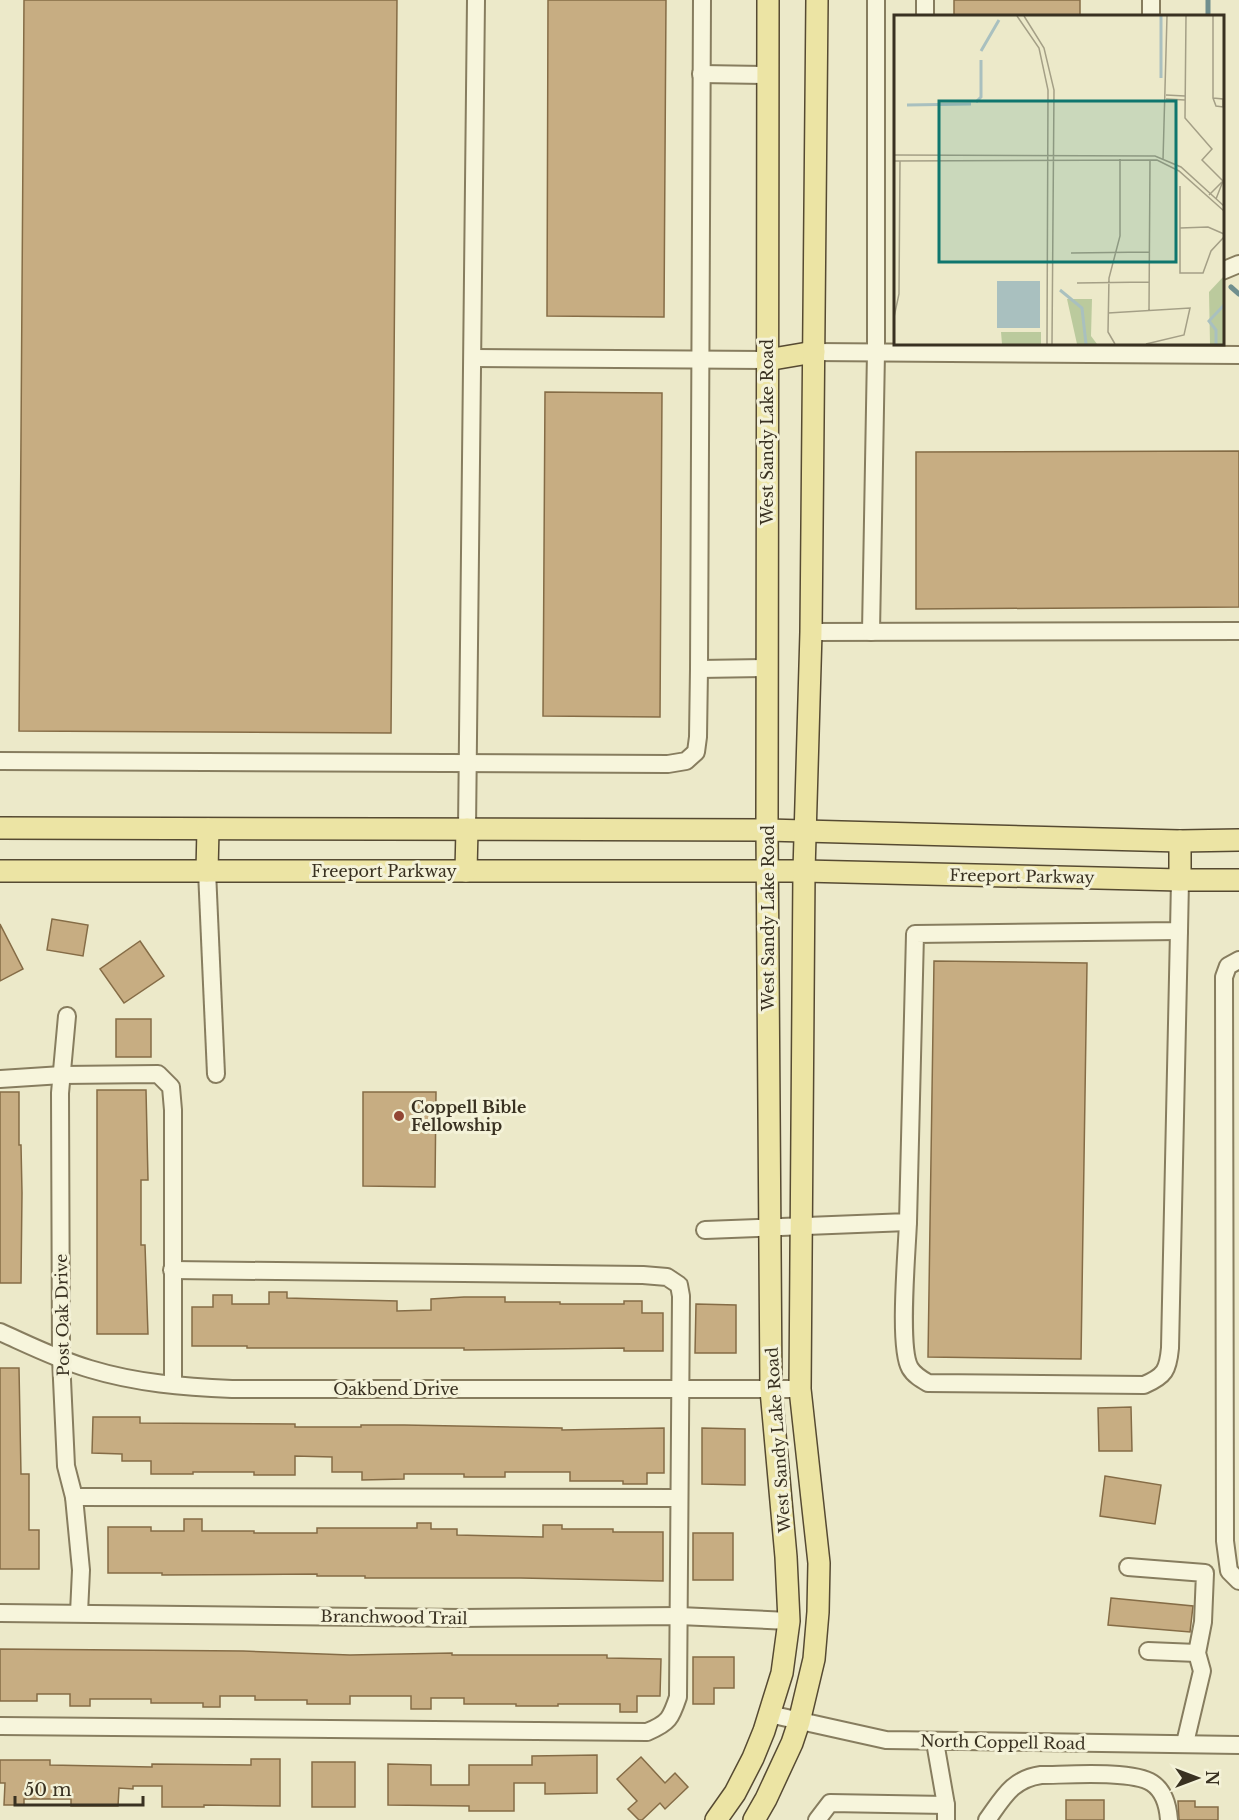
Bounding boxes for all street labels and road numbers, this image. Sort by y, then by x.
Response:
street label: West Sandy Lake Road [757,339,777,526]
street label: West Sandy Lake Road [758,825,778,1012]
street label: Freeport Parkway [311,861,457,881]
street label: Freeport Parkway [949,865,1096,887]
street label: Post Oak Drive [51,1253,73,1377]
street label: West Sandy Lake Road [762,1346,795,1534]
street label: Oakbend Drive [333,1379,459,1399]
street label: Branchwood Trail [320,1606,468,1628]
street label: North Coppell Road [920,1731,1086,1753]

